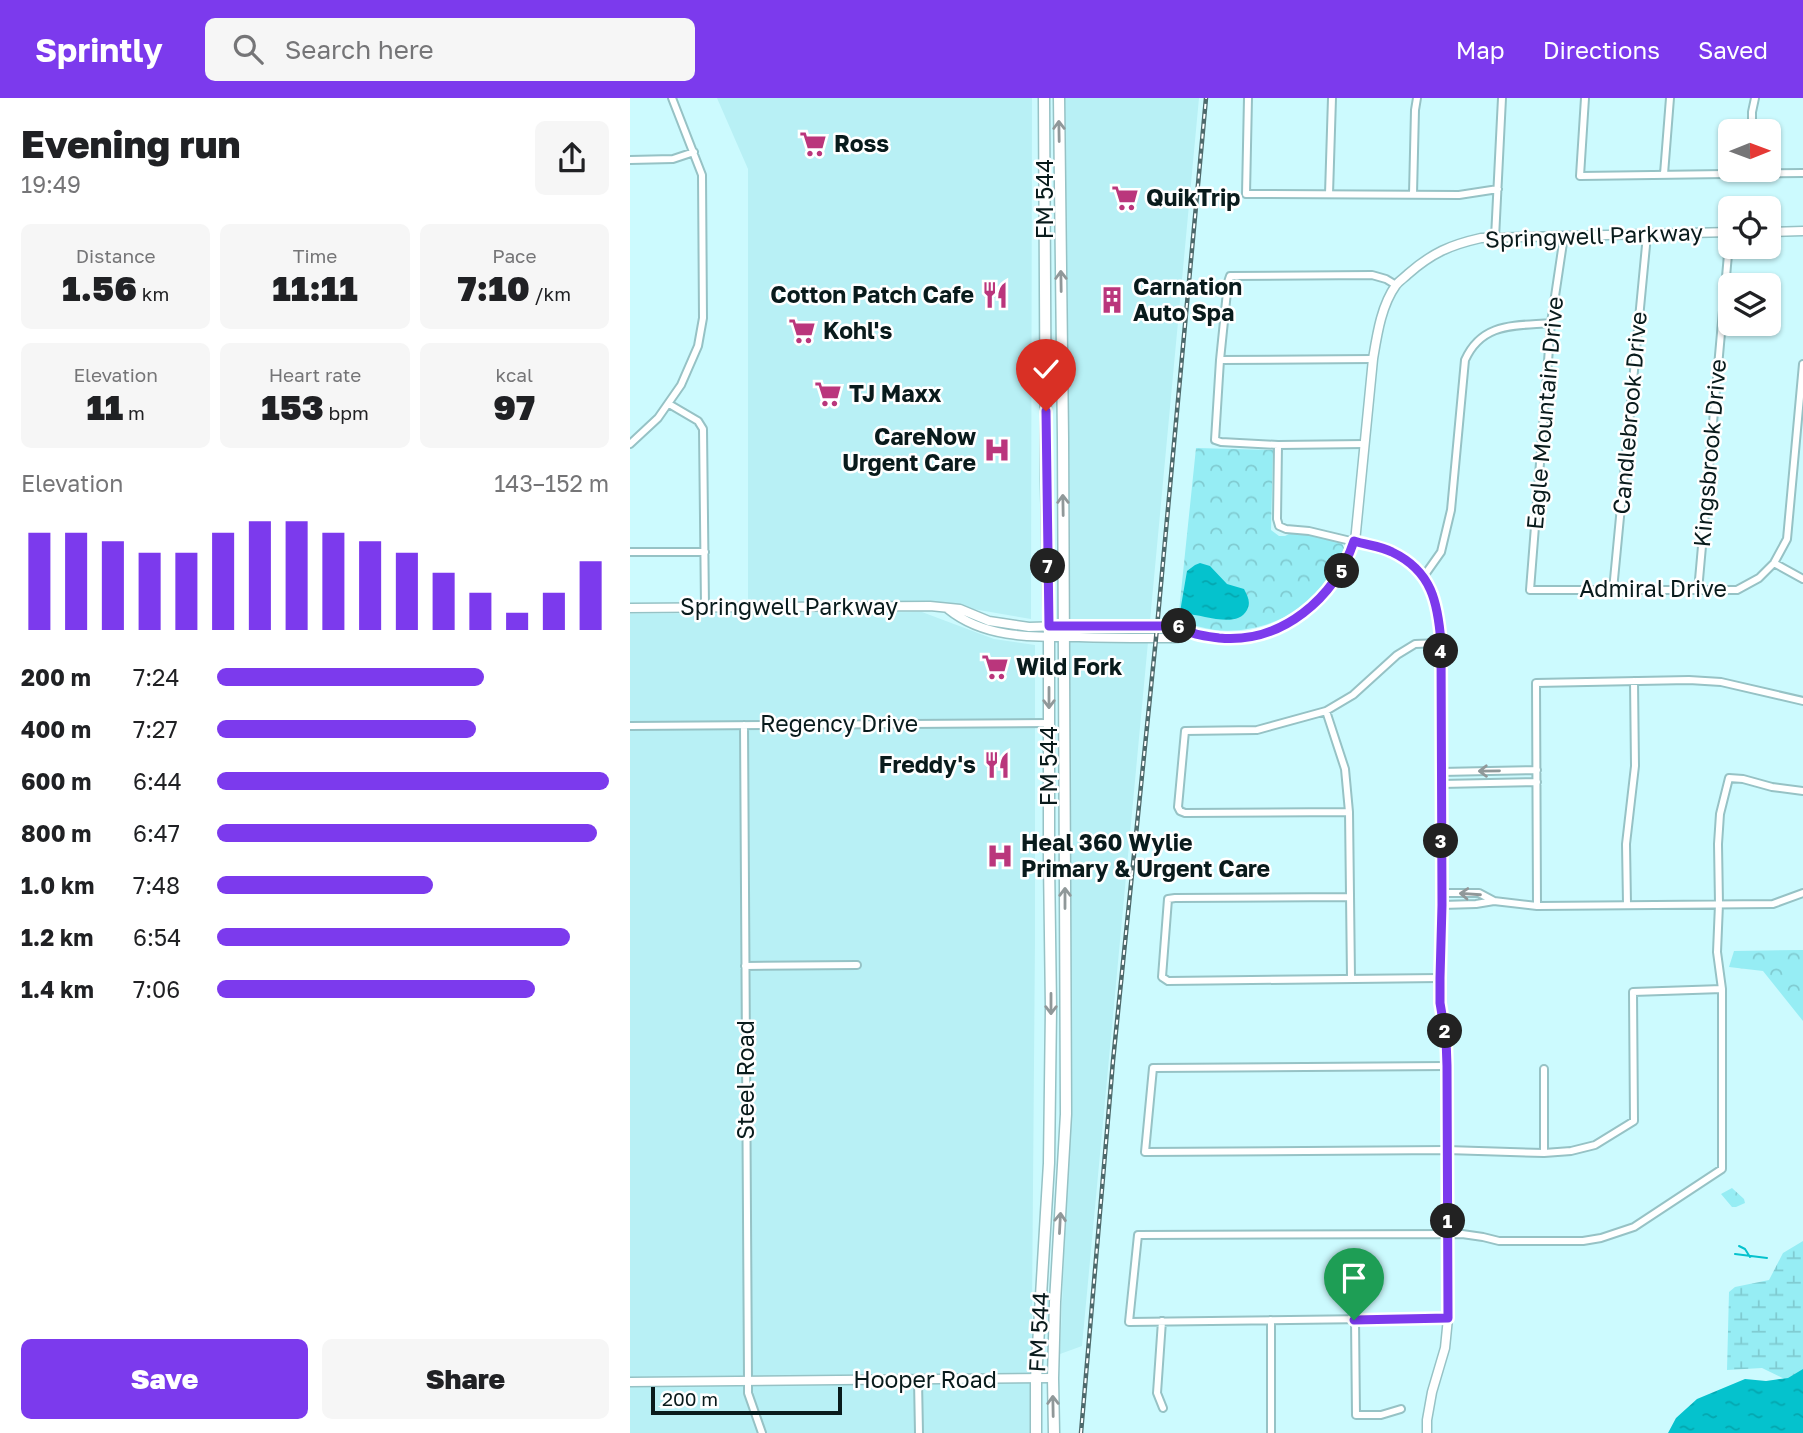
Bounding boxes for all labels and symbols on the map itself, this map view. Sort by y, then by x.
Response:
north arrow [1718,119,1782,182]
one-way arrow [1052,120,1066,143]
supermarket icon: Ross [798,129,828,159]
place label: Ross [834,129,889,157]
street label: FM 544 [1030,159,1058,239]
supermarket icon: QuikTrip [1110,183,1140,213]
place label: QuikTrip [1146,183,1240,211]
street label: Springwell Parkway [1484,217,1704,253]
one-way arrow [1054,270,1068,293]
place label: Carnation Auto Spa [1133,272,1242,326]
place label: Cotton Patch Cafe [770,280,974,308]
restaurant icon: Cotton Patch Cafe [980,280,1010,310]
building icon: Carnation Auto Spa [1097,285,1127,315]
street label: Eagle Mountain Drive [1520,295,1568,531]
street label: Candlebrook Drive [1606,310,1652,516]
supermarket icon: Kohl's [787,316,817,346]
place label: Kohl's [823,316,892,344]
pin [1016,339,1076,411]
street label: Kingsbrook Drive [1687,358,1731,548]
supermarket icon: TJ Maxx [813,379,843,409]
place label: TJ Maxx [849,379,942,407]
place label: CareNow Urgent Care [842,422,976,476]
hospital icon: CareNow Urgent Care [982,435,1012,465]
one-way arrow [1057,494,1070,517]
pin: 7 [1030,548,1066,584]
pin: 5 [1324,554,1360,588]
street label: Admiral Drive [1579,574,1727,602]
street label: Springwell Parkway [680,592,898,620]
pin: 6 [1162,608,1196,644]
pin: 4 [1424,634,1458,668]
supermarket icon: Wild Fork [980,652,1010,682]
place label: Wild Fork [1016,652,1123,680]
one-way arrow [1042,686,1056,709]
street label: Regency Drive [760,709,918,737]
street label: FM 544 [1034,726,1062,806]
place label: Freddy's [879,750,976,778]
restaurant icon: Freddy's [982,750,1012,780]
one-way arrow [1478,764,1501,778]
pin: 3 [1424,824,1458,858]
place label: Heal 360 Wylie Primary & Urgent Care [1021,828,1270,882]
hospital icon: Heal 360 Wylie Primary & Urgent Care [985,841,1015,871]
one-way arrow [1058,887,1072,910]
one-way arrow [1459,887,1482,900]
one-way arrow [1044,992,1057,1015]
pin: 2 [1428,1014,1462,1048]
street label: Steel Road [731,1020,759,1140]
pin: 1 [1430,1204,1466,1238]
one-way arrow [1053,1212,1066,1235]
pin [1324,1248,1384,1320]
street label: FM 544 [1022,1291,1054,1373]
street label: Hooper Road [853,1365,997,1393]
scale bar [651,1384,842,1416]
one-way arrow [1046,1394,1060,1417]

